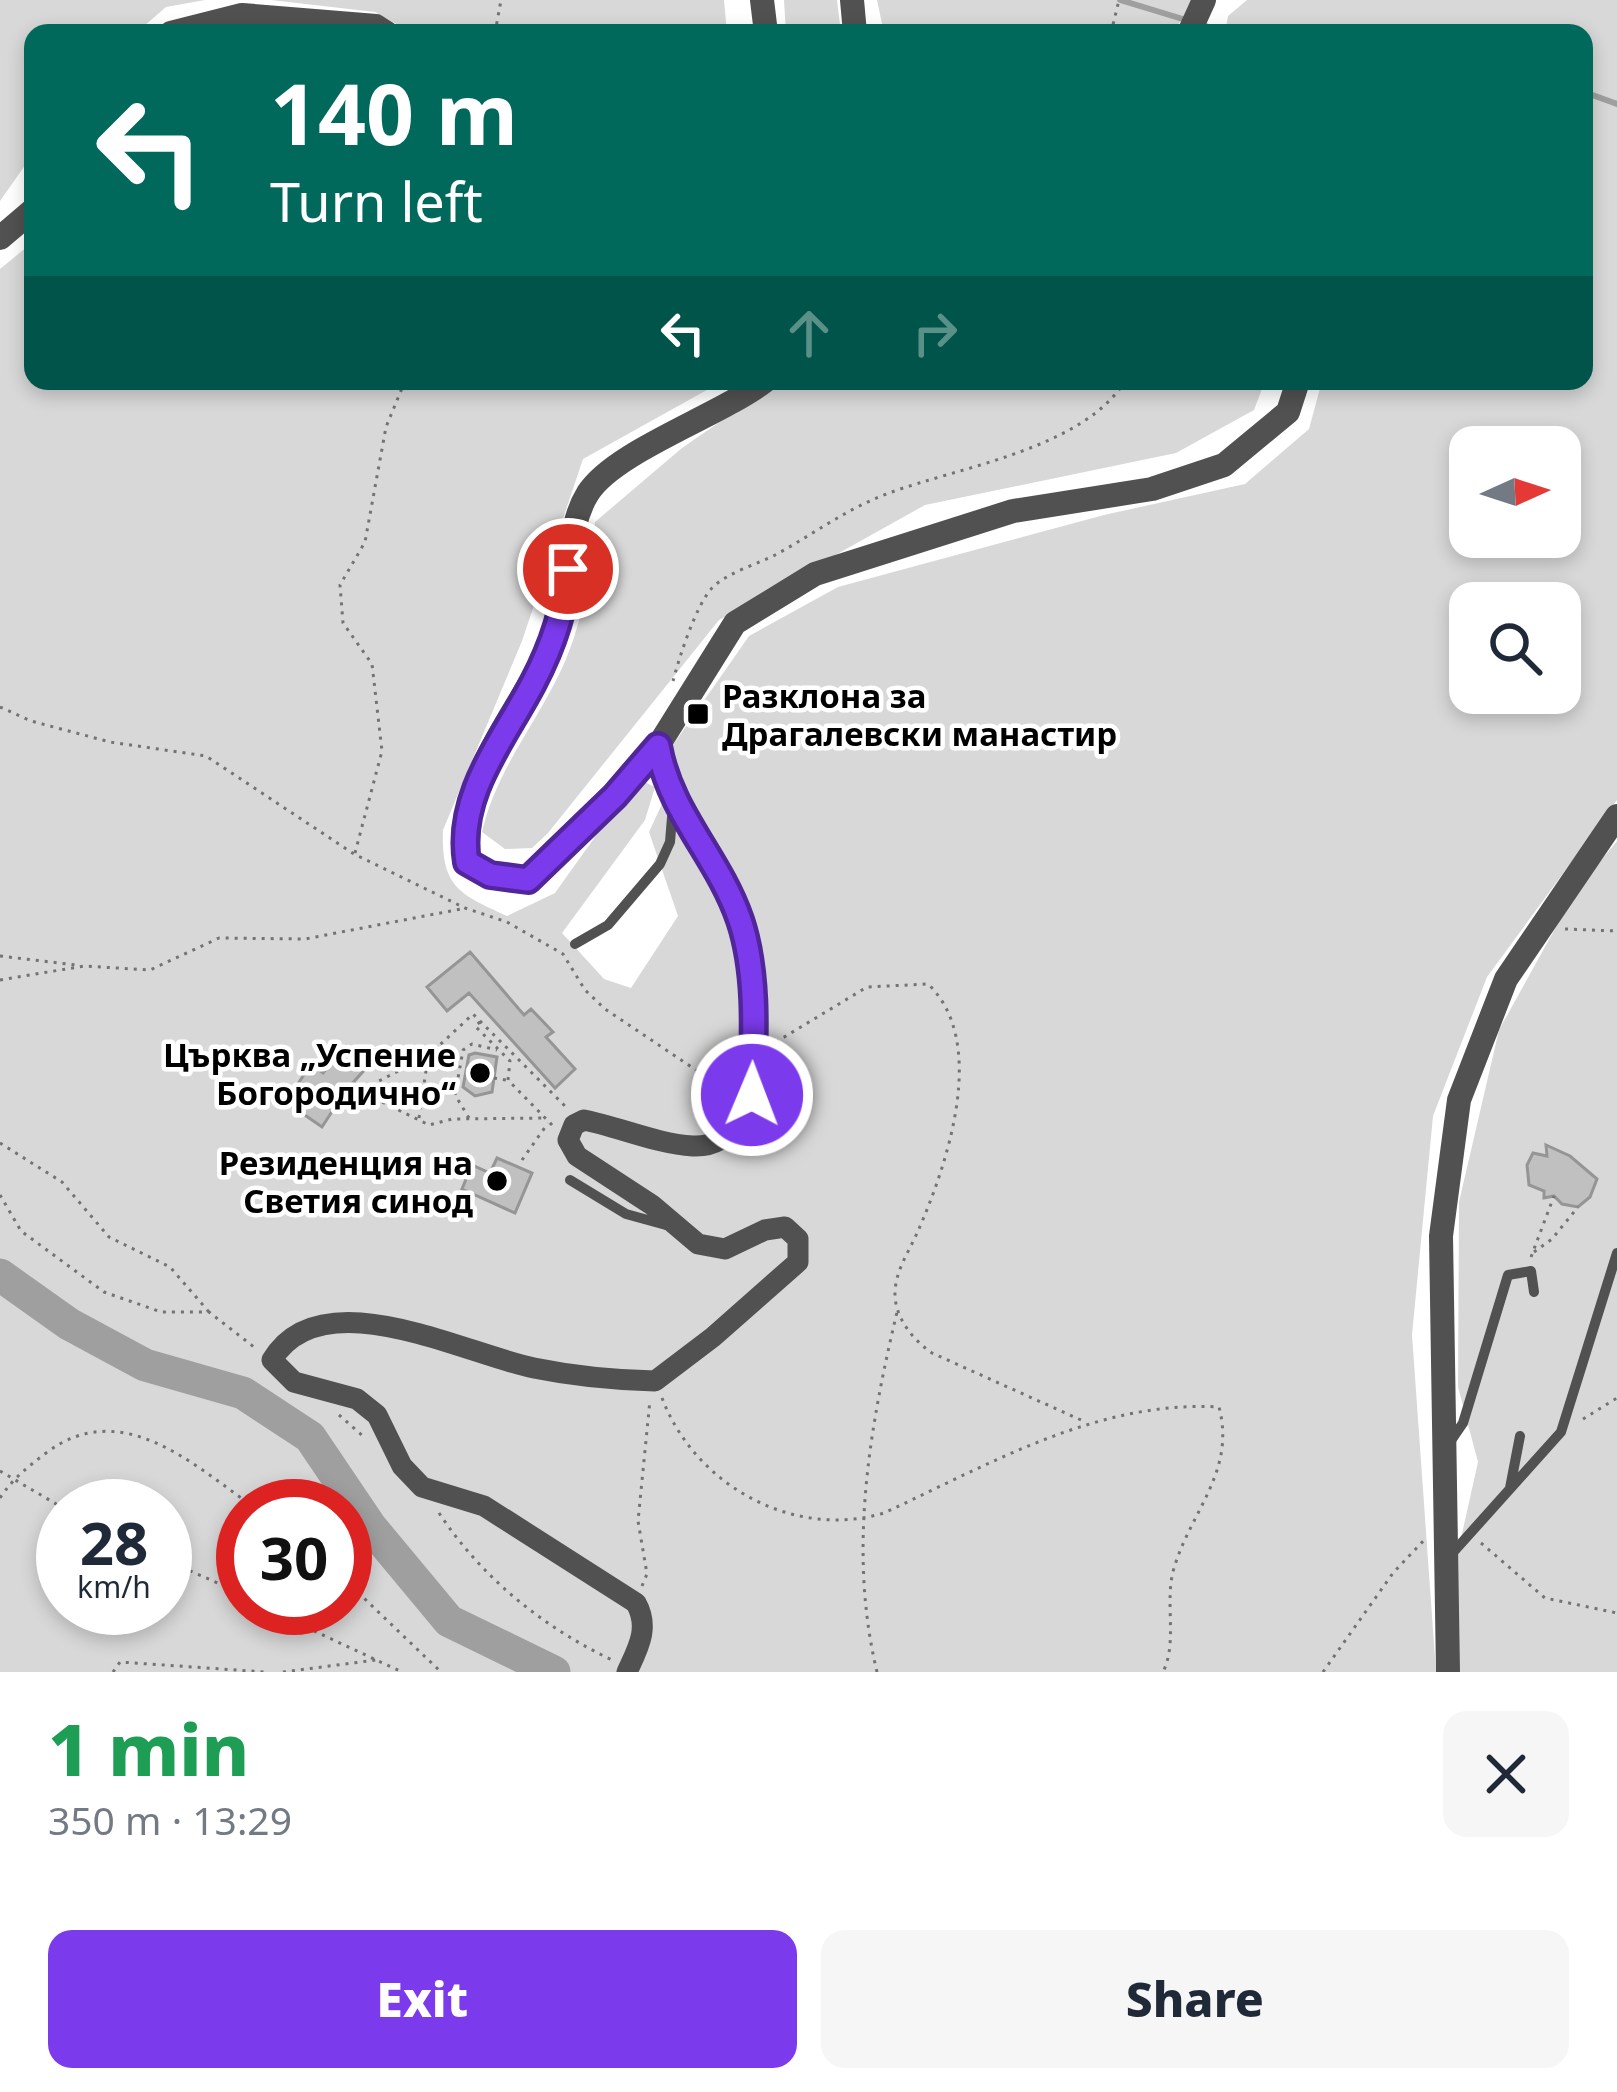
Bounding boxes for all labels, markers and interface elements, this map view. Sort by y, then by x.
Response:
text: 140 m [270,55,518,170]
icon: left [72,72,228,228]
text: Turn left [270,164,483,238]
icon: left [650,300,716,366]
icon: ahead [776,300,842,366]
icon: right [902,300,968,366]
north arrow [1449,426,1581,558]
map controls [1449,426,1581,714]
pin [517,518,619,620]
icon: arrive [535,536,601,602]
button: search [1449,582,1581,714]
place label: Разклона за Драгалевски манастир [722,673,1117,756]
marker: Разклона за Драгалевски манастир [685,701,711,727]
place label: Църква „Успение Богородично“ [163,1032,456,1115]
position arrow [689,1032,815,1158]
marker: Църква „Успение Богородично“ [467,1060,493,1086]
place label: Резиденция на Светия синод [219,1140,473,1223]
marker: Резиденция на Светия синод [484,1168,510,1194]
speed limit sign: 30 [216,1479,372,1635]
text: 28 [80,1501,148,1583]
text: km/h [77,1566,151,1607]
text: 1 min [48,1699,249,1797]
button: close [1443,1711,1569,1837]
text: 350 m · 13:29 [48,1793,292,1846]
button: Exit [48,1930,797,2068]
button: Share [821,1930,1569,2068]

